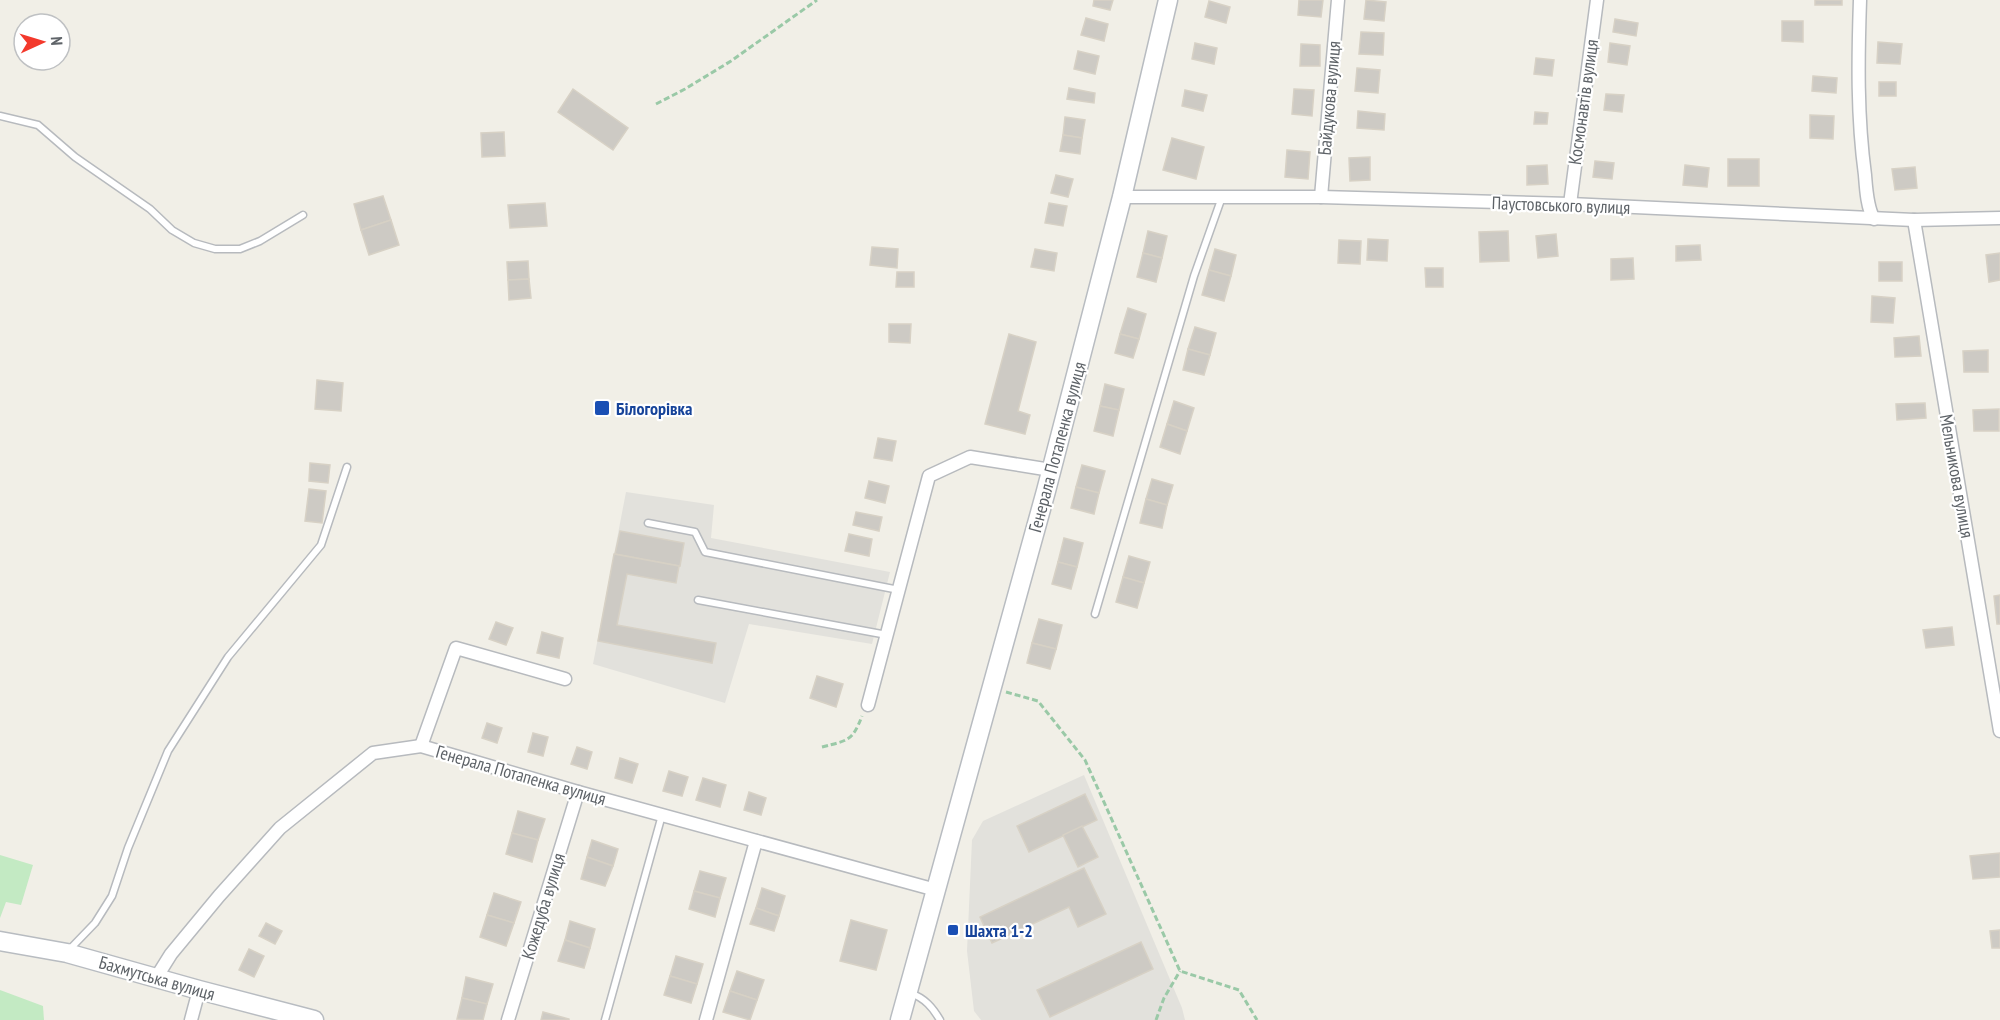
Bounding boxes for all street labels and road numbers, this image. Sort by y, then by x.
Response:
street label: Космонавтів вулиця [1563,38,1603,166]
street label: Байдукова вулиця [1313,40,1345,156]
street label: Паустовського вулиця [1491,191,1631,219]
street label: Генерала Потапенка вулиця [1023,359,1091,535]
street label: Мельникова вулиця [1935,412,1979,540]
street label: Генерала Потапенка вулиця [433,740,609,810]
street label: Кожедуба вулиця [516,850,570,962]
street label: Бахмутська вулиця [96,950,218,1006]

